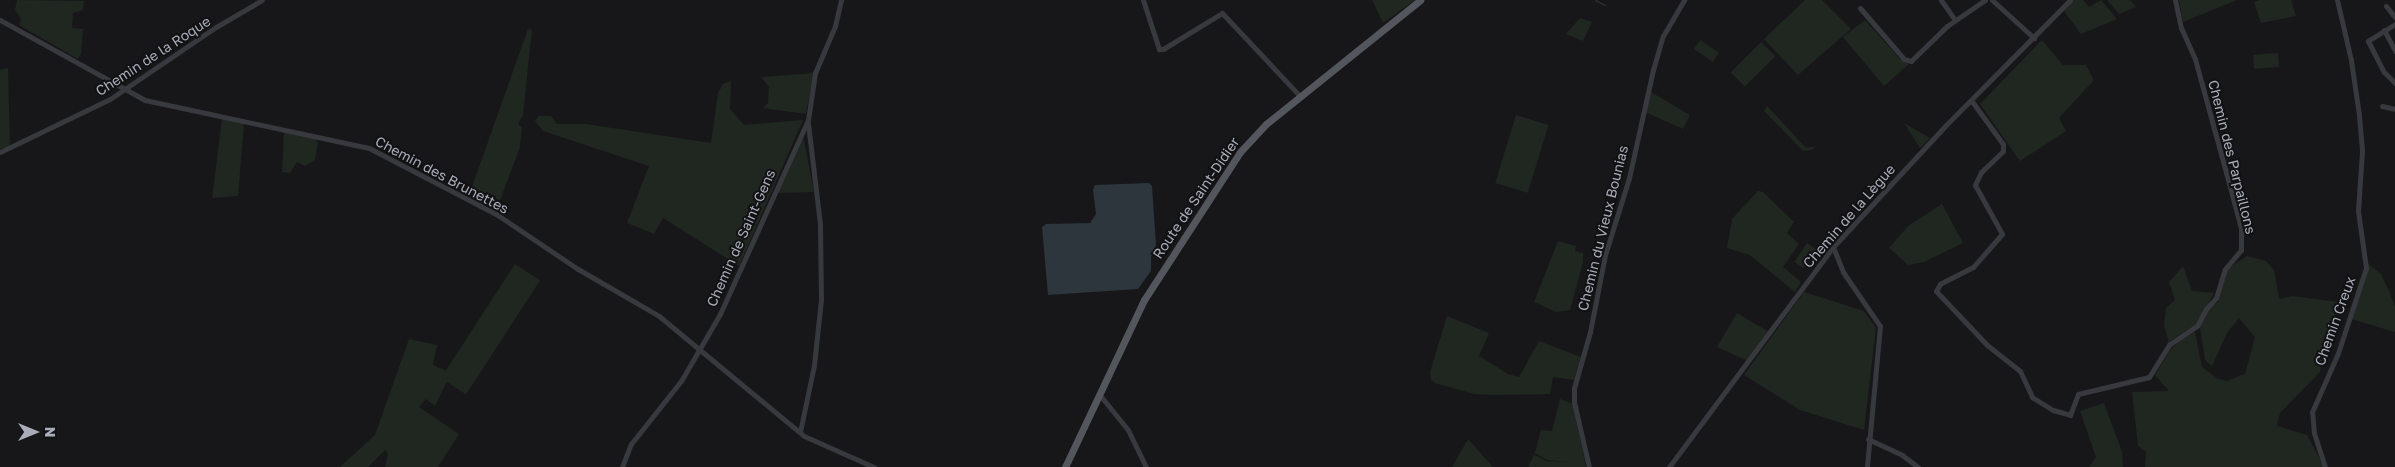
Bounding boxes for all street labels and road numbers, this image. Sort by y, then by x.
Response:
street label: Chemin de la Roque [92,13,214,99]
street label: Chemin des Parpaillons [2205,78,2259,236]
street label: Chemin des Brunettes [372,133,512,217]
street label: Route de Saint-Didier [1149,134,1243,262]
street label: Chemin du Vieux Bounias [1574,144,1632,312]
street label: Chemin de la Lègue [1799,161,1899,271]
street label: Chemin de Saint-Gens [703,167,779,309]
street label: Chemin Creux [2311,274,2359,368]

